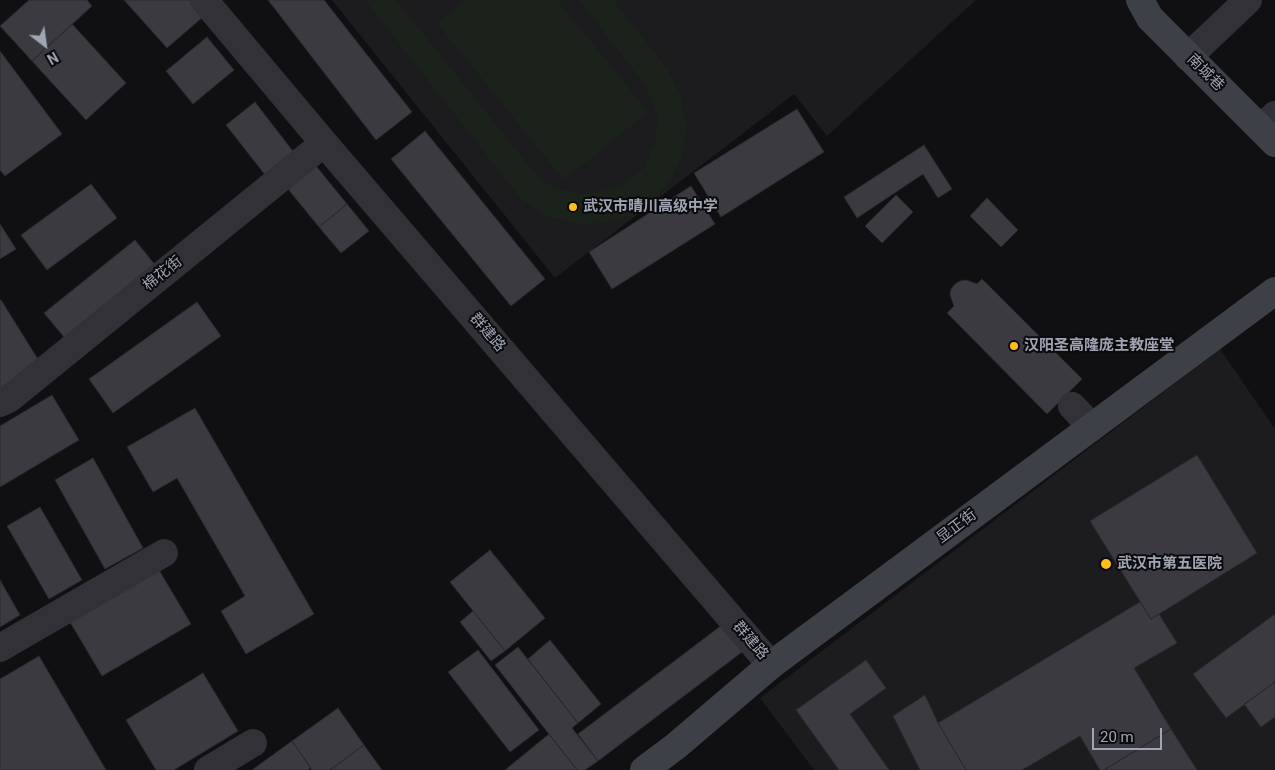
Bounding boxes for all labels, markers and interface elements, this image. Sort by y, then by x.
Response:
north arrow [20,20,70,70]
text: N [44,49,61,67]
street label: 南城巷 [1183,51,1227,95]
place label: 武汉市晴川高级中学 [583,198,718,216]
marker: 武汉市晴川高级中学 [567,201,579,213]
street label: 棉花街 [140,253,186,295]
street label: 群建路 [465,310,509,356]
place label: 汉阳圣高隆庞主教座堂 [1024,337,1174,355]
marker: 汉阳圣高隆庞主教座堂 [1008,340,1020,352]
street label: 显正街 [934,506,980,548]
place label: 武汉市第五医院 [1117,555,1222,573]
marker: 武汉市第五医院 [1099,557,1113,571]
street label: 群建路 [728,618,772,664]
scale bar [1095,718,1165,750]
text: 20 m [1100,728,1134,746]

